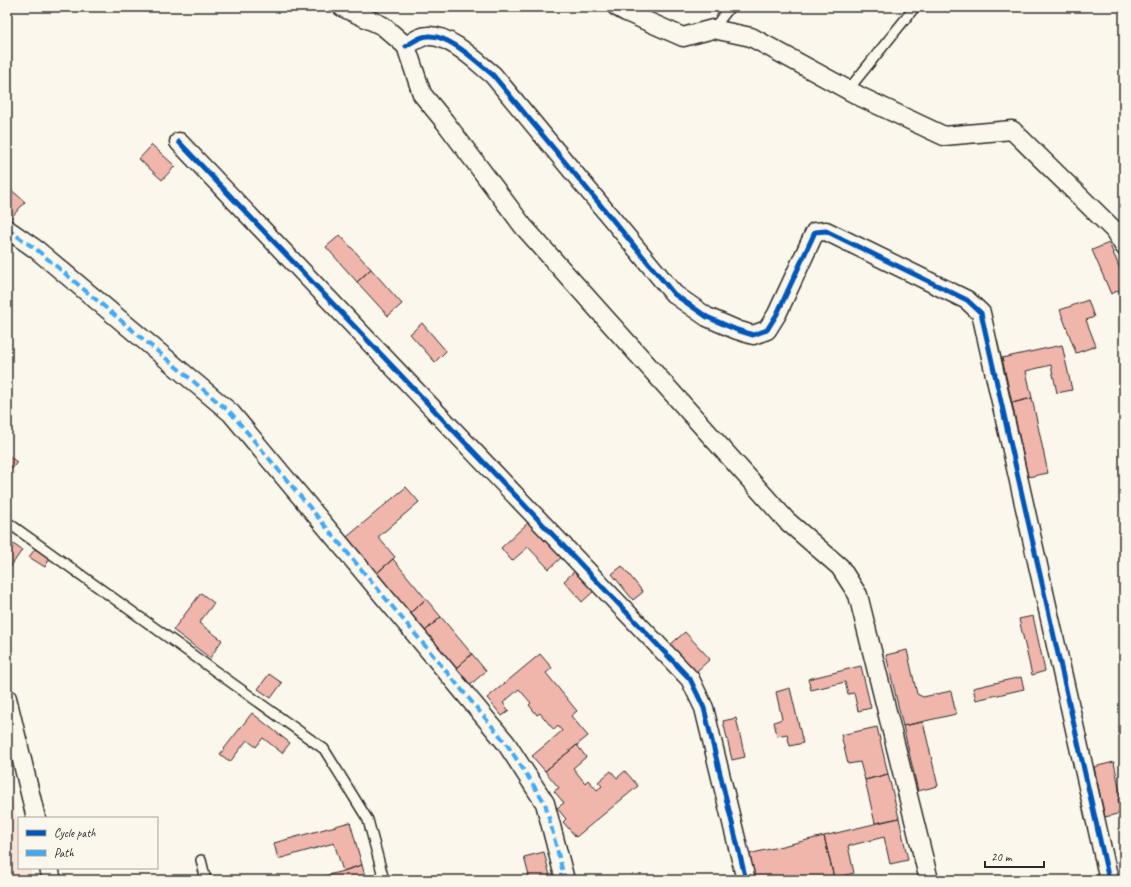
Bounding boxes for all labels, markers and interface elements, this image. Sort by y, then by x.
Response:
legend [18,817,158,869]
text: Cycle path [54,825,96,841]
scale bar [985,843,1044,869]
text: Path [54,845,74,861]
text: 20 m [991,849,1013,865]

